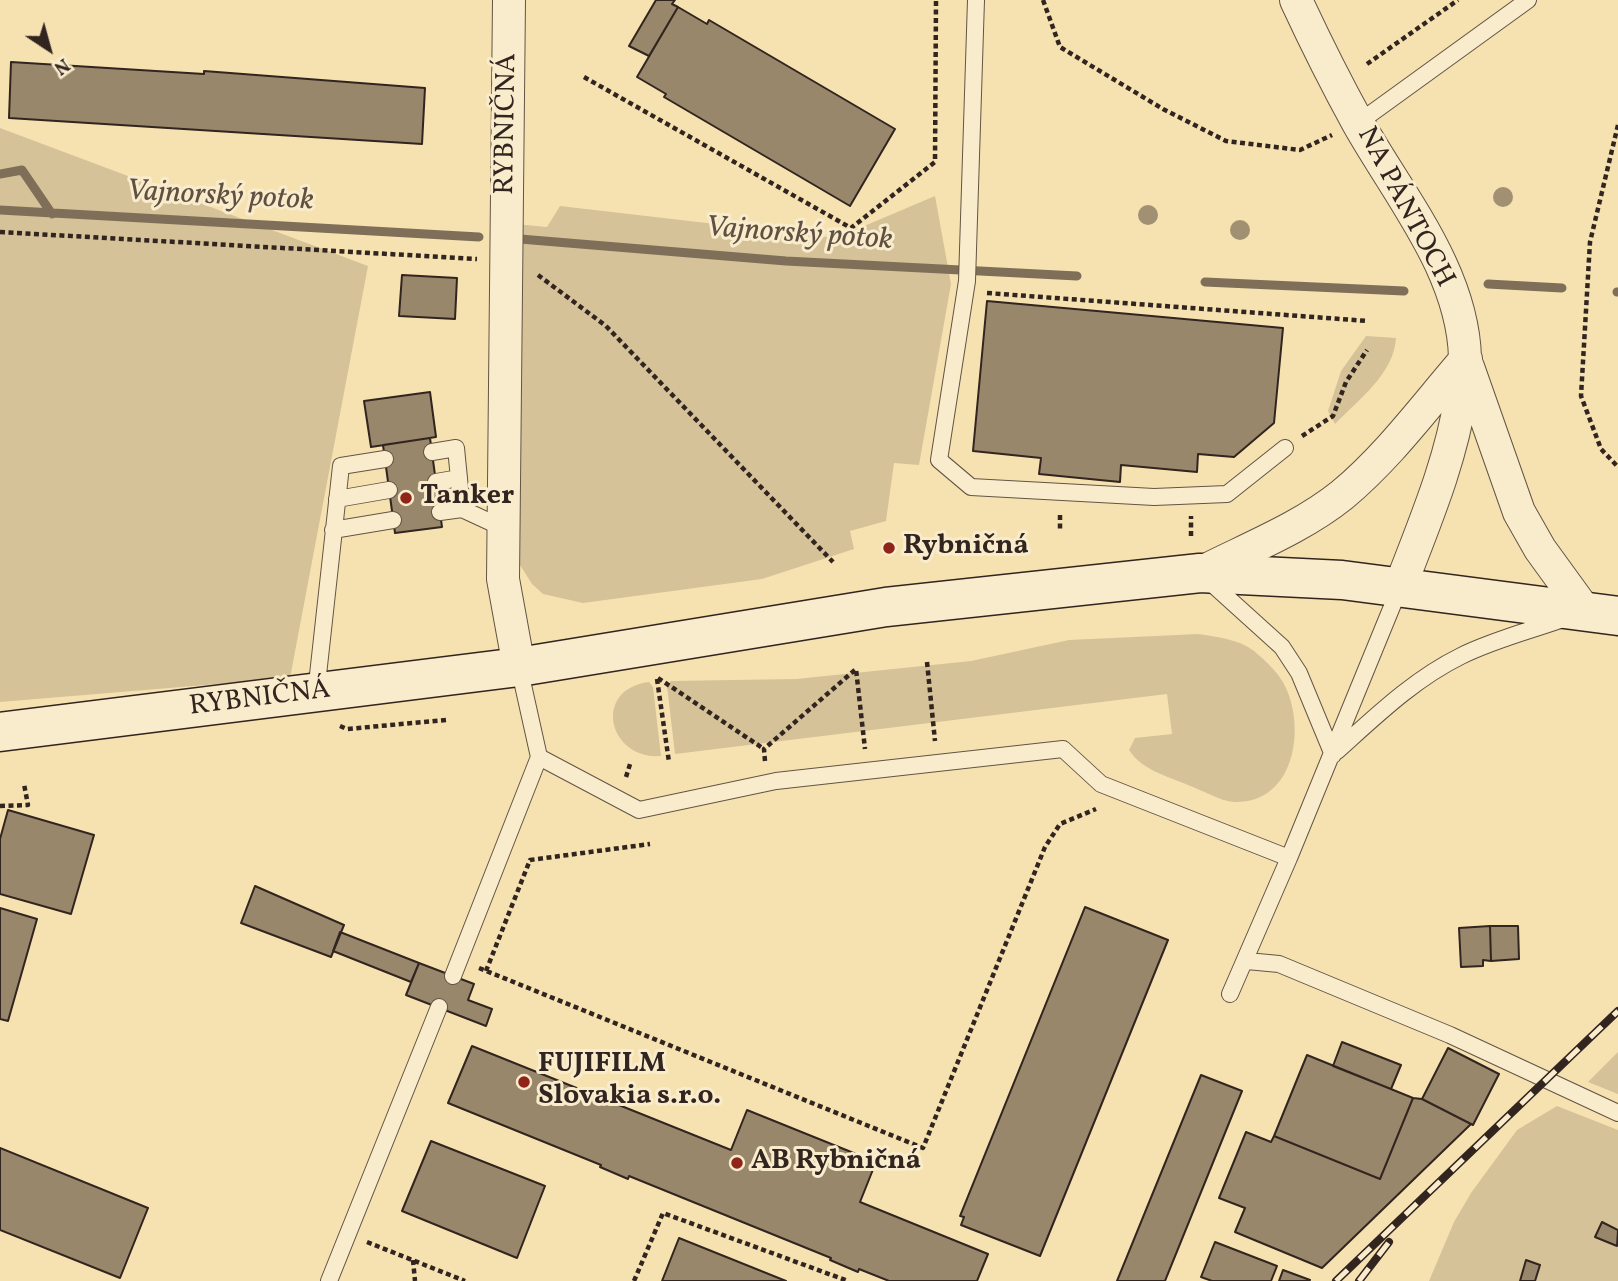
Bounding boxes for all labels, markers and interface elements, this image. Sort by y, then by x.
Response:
north arrow [14,14,84,84]
text: N [48,51,75,81]
street label: RYBNIČNÁ [490,53,526,195]
street label: NA PÁNTOCH [1348,122,1460,294]
water label: Vajnorský potok [126,175,314,221]
water label: Vajnorský potok [704,212,894,260]
place label: Tanker [420,481,514,515]
marker: Tanker [398,490,414,506]
place label: Rybničná [903,531,1029,565]
marker: Rybničná [881,540,897,556]
street label: RYBNIČNÁ [188,675,332,725]
place label: FUJIFILM Slovakia s.r.o. [538,1049,721,1115]
marker: FUJIFILM Slovakia s.r.o. [516,1074,532,1090]
place label: AB Rybničná [751,1146,921,1180]
marker: AB Rybničná [729,1155,745,1171]

